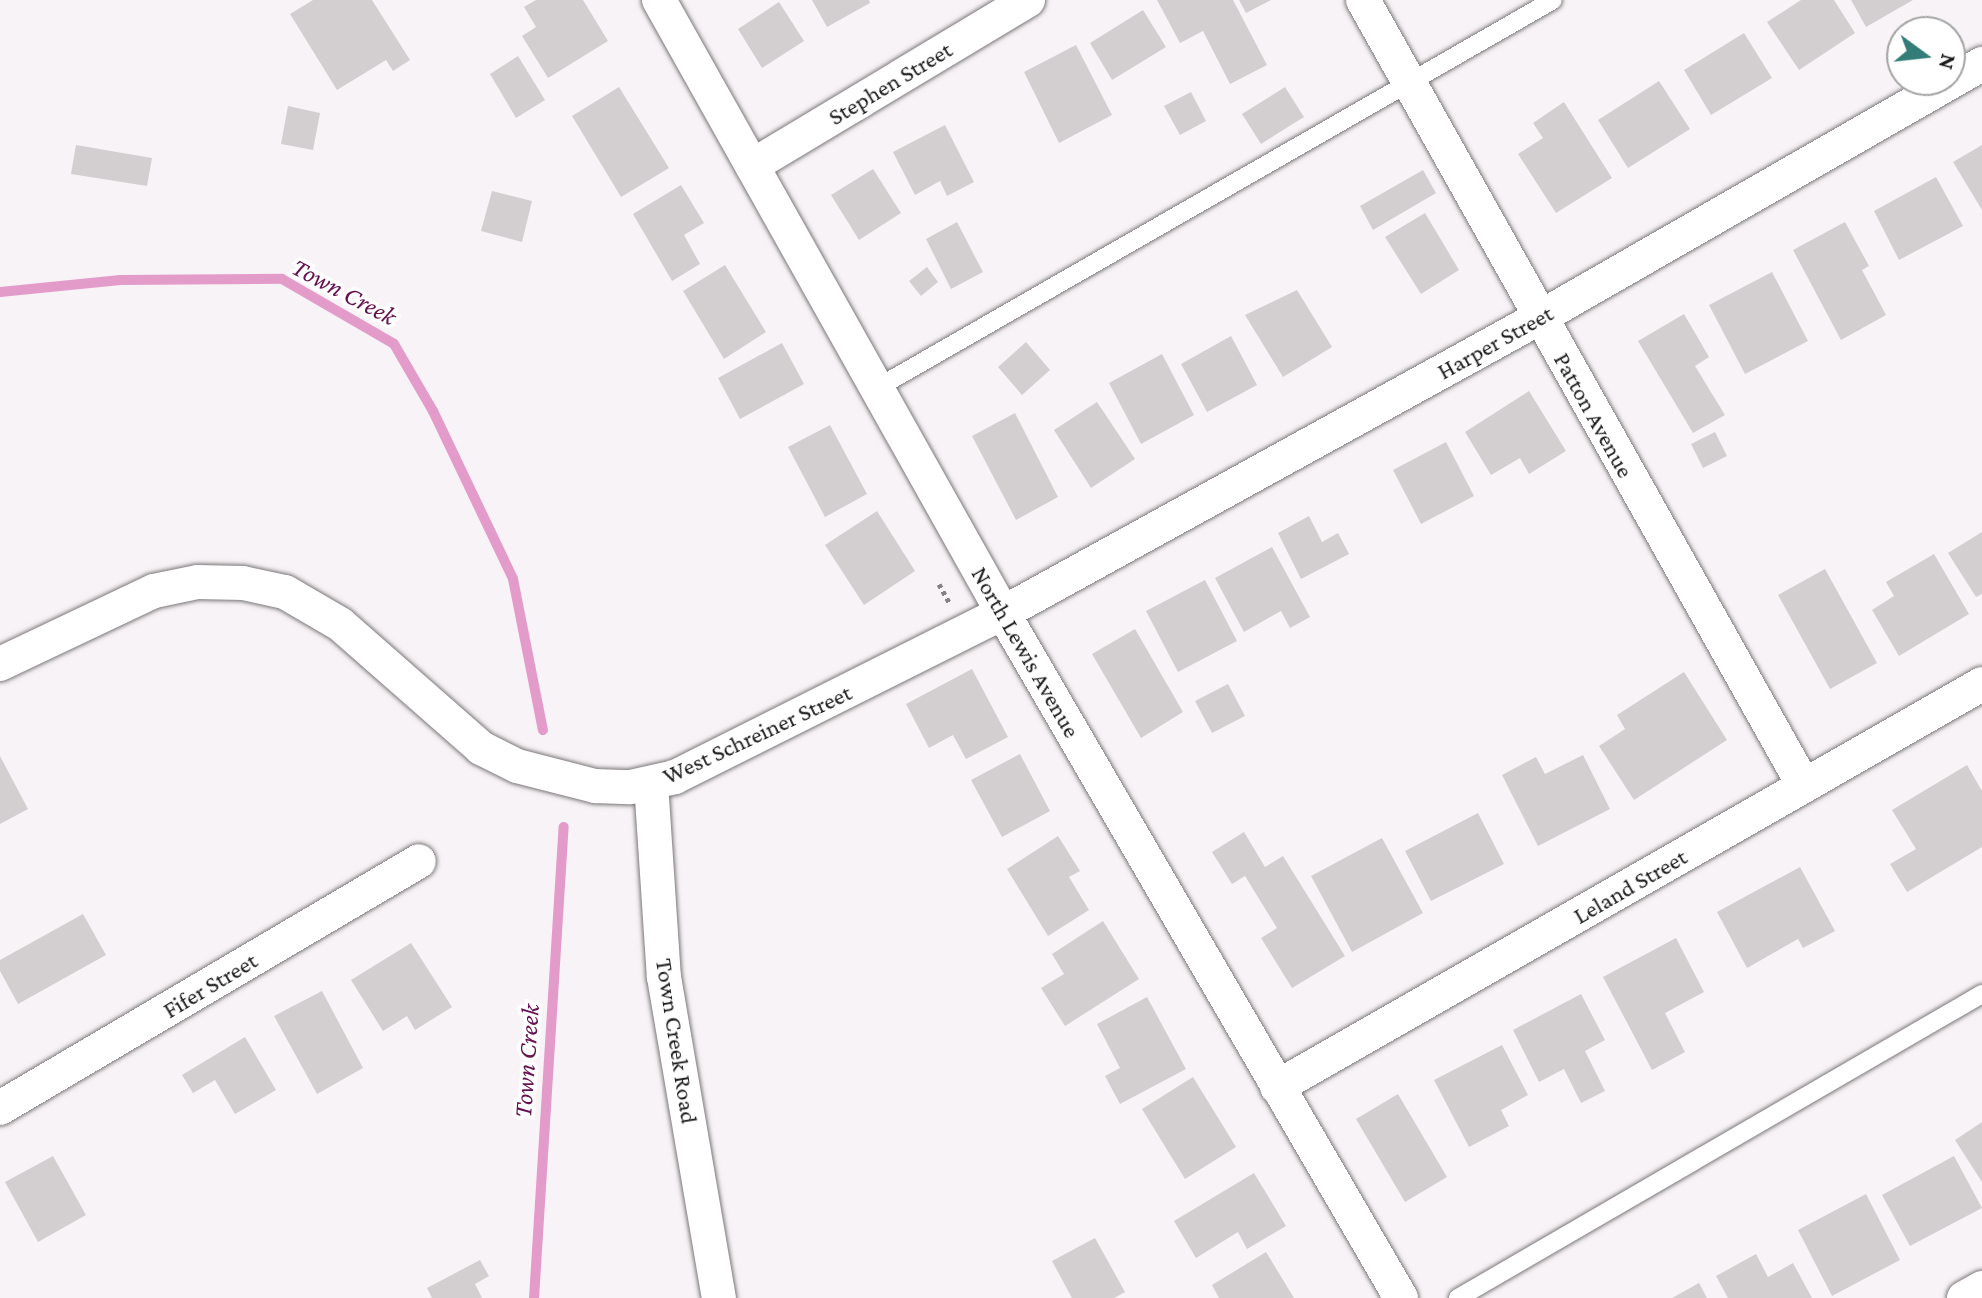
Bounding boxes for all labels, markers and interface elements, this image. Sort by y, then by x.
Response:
north arrow [1886,16,1966,96]
street label: Stephen Street [823,35,957,131]
text: N [1934,51,1962,72]
water label: Town Creek [286,252,402,332]
street label: Harper Street [1432,298,1558,386]
street label: Patton Avenue [1548,347,1640,483]
street label: North Lewis Avenue [965,561,1087,743]
street label: West Schreiner Street [658,678,856,790]
street label: Leland Street [1568,842,1692,930]
street label: Fifer Street [158,946,262,1024]
street label: Town Creek Road [650,956,704,1126]
water label: Town Creek [507,1003,547,1119]

